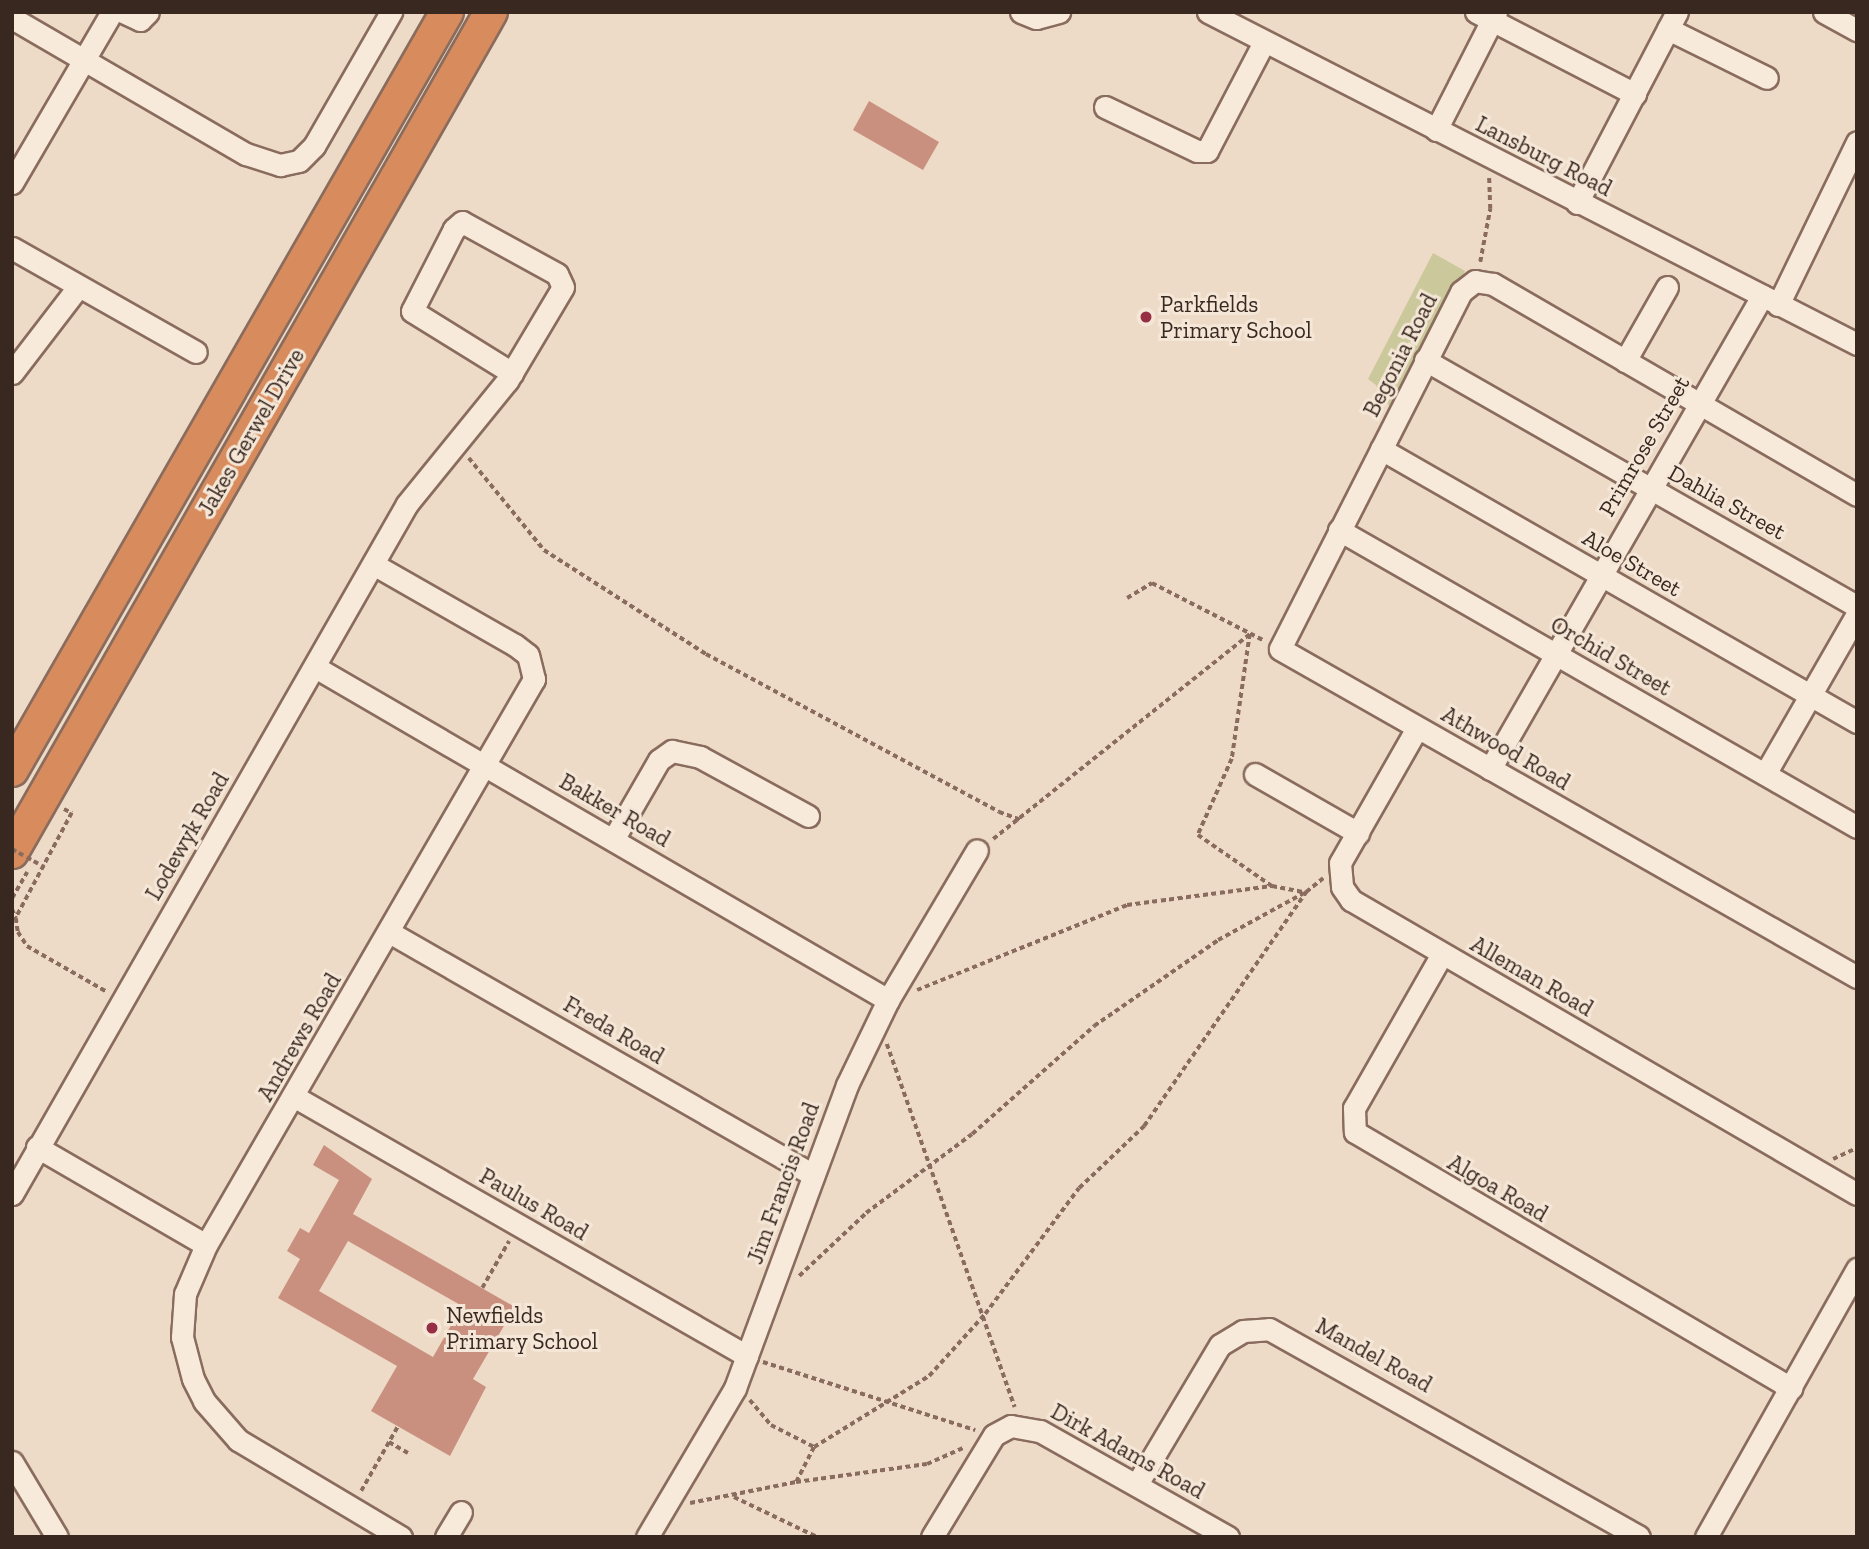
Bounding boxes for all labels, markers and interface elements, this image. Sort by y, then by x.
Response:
street label: Lansburg Road [1471,110,1617,202]
street label: Begonia Road [1357,289,1443,421]
place label: Parkfields Primary School [1160,290,1312,344]
marker: Parkfields Primary School [1138,309,1154,325]
street label: Jakes Gerwel Drive [192,343,310,521]
street label: Primrose Street [1593,371,1695,521]
street label: Dahlia Street [1664,459,1790,545]
street label: Aloe Street [1578,524,1686,602]
street label: Orchid Street [1546,610,1676,702]
street label: Athwood Road [1437,700,1575,796]
street label: Lodewyk Road [139,767,235,905]
street label: Bakker Road [555,767,675,853]
street label: Alleman Road [1466,930,1598,1022]
street label: Andrews Road [251,968,347,1106]
street label: Freda Road [559,990,669,1070]
street label: Jim Francis Road [741,1098,825,1268]
street label: Algoa Road [1443,1148,1553,1228]
street label: Paulus Road [475,1162,593,1246]
place label: Newfields Primary School [446,1301,598,1355]
street label: Mandel Road [1311,1312,1437,1398]
marker: Newfields Primary School [424,1320,440,1336]
street label: Dirk Adams Road [1046,1397,1210,1505]

